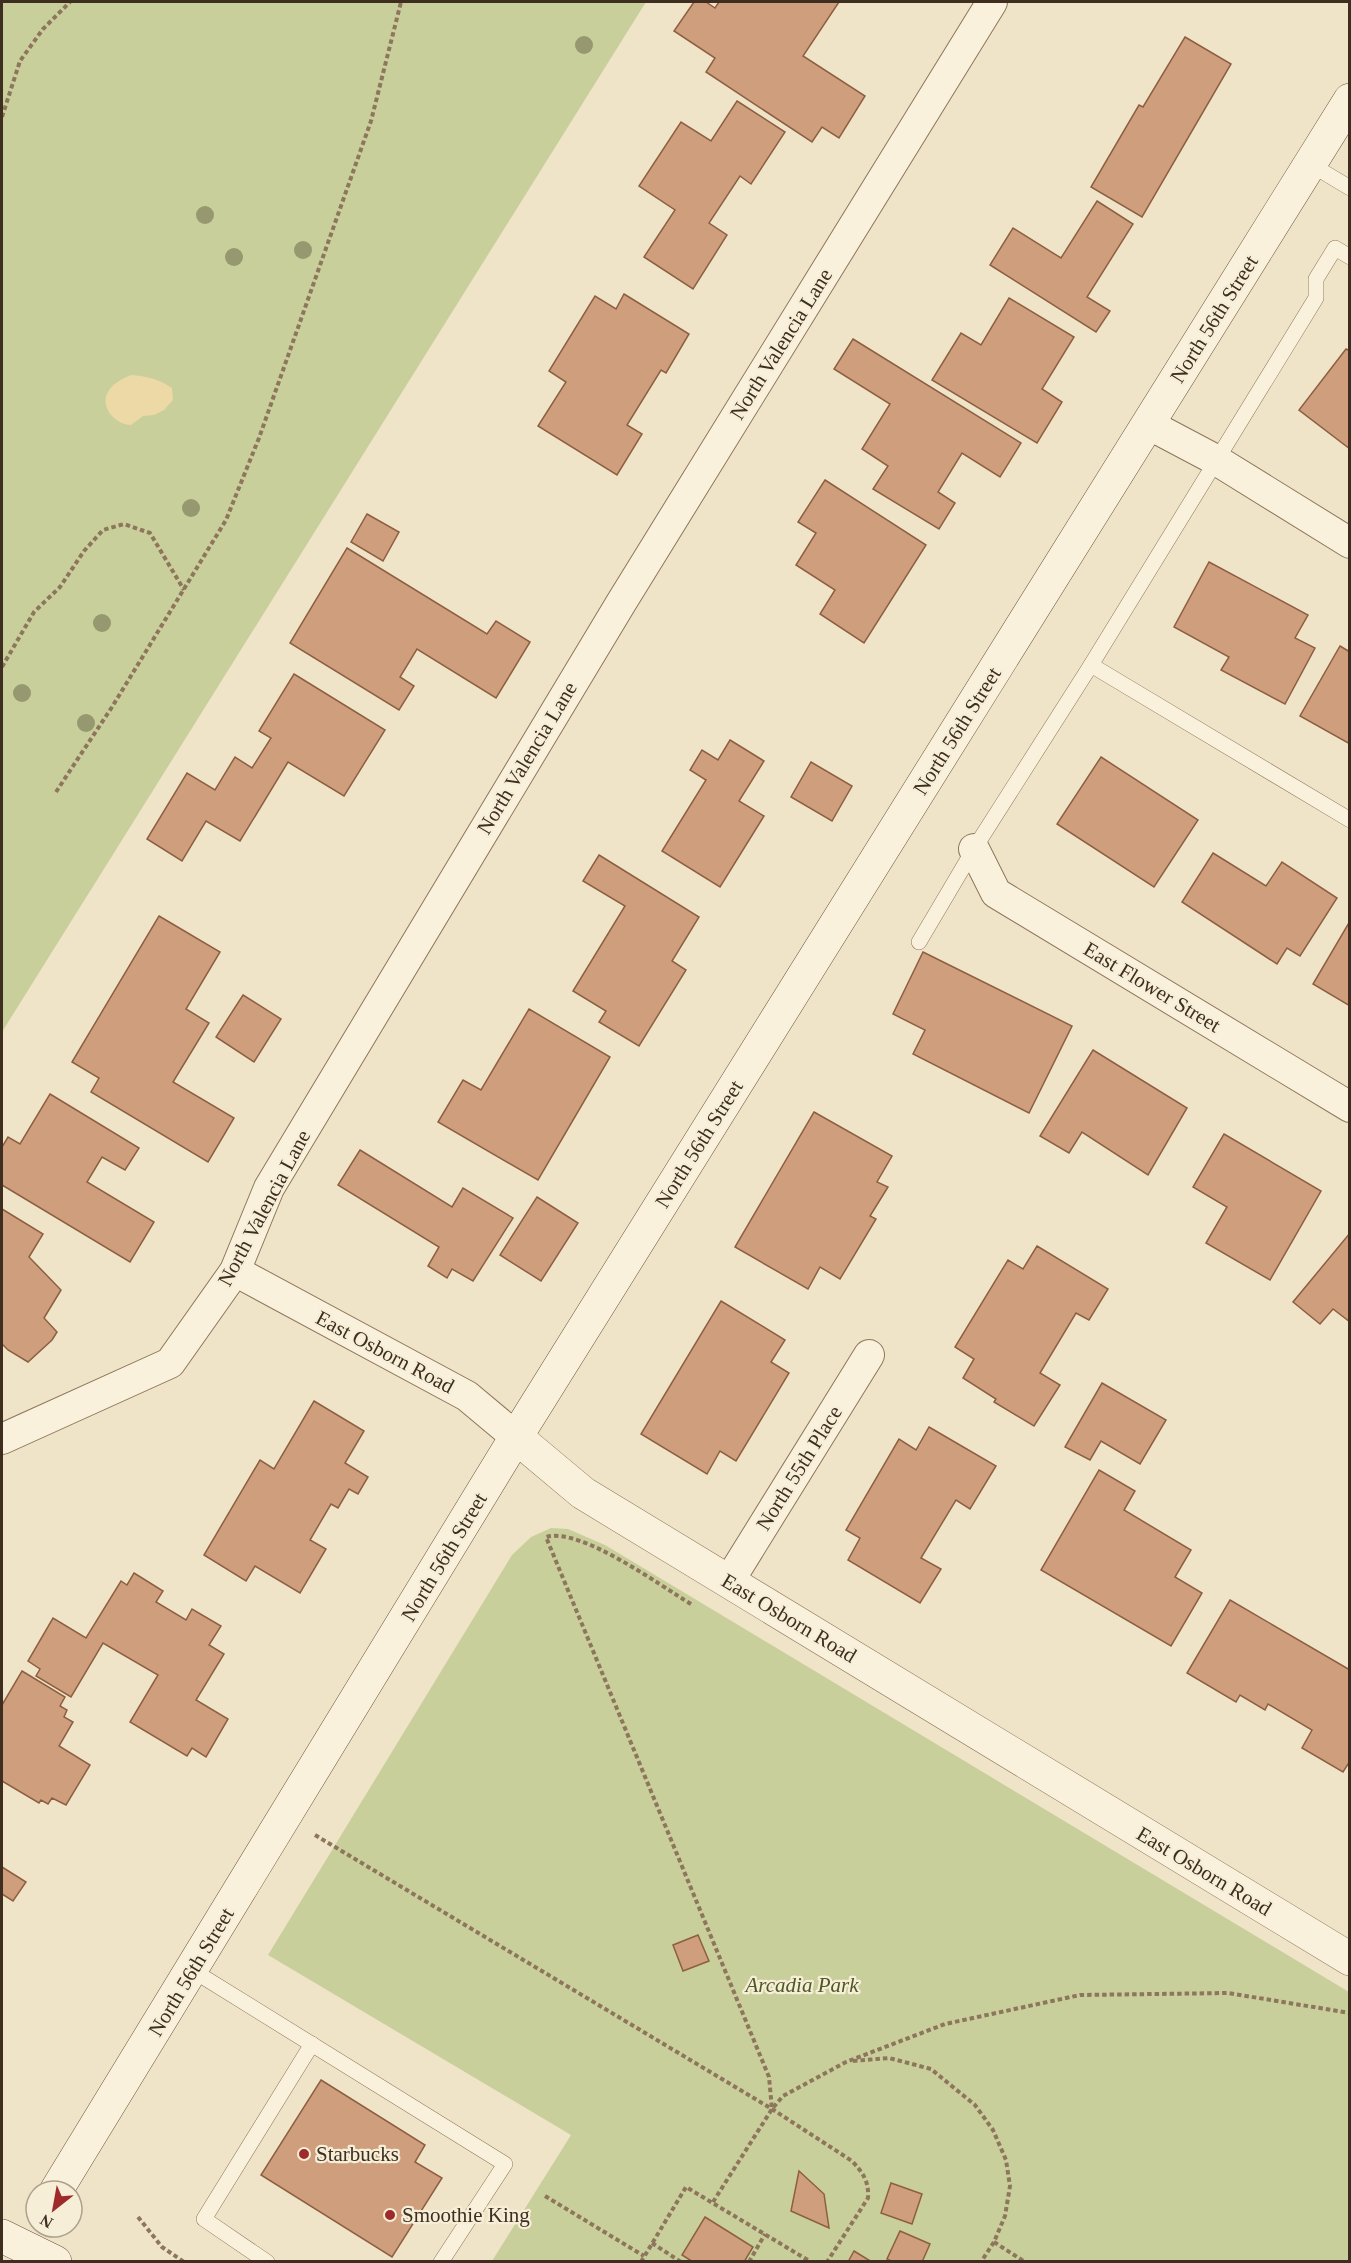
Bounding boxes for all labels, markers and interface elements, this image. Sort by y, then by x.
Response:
street label: North 56th Street [1165,251,1263,387]
street label: North Valencia Lane [725,264,837,424]
street label: North 56th Street [908,663,1006,799]
street label: North Valencia Lane [472,678,582,838]
street label: East Flower Street [1079,937,1225,1037]
street label: North 56th Street [650,1076,748,1212]
street label: North Valencia Lane [213,1126,315,1290]
street label: East Osborn Road [312,1306,459,1399]
street label: North 55th Place [751,1401,847,1535]
street label: North 56th Street [396,1488,492,1626]
street label: East Osborn Road [717,1568,861,1668]
street label: East Osborn Road [1132,1821,1276,1921]
street label: North 56th Street [143,1903,239,2041]
park label: Arcadia Park [744,1973,859,1997]
place label: Starbucks [316,2142,399,2166]
marker: Starbucks [297,2147,311,2161]
north arrow [24,2179,84,2239]
place label: Smoothie King [402,2203,530,2227]
marker: Smoothie King [383,2208,397,2222]
text: N [37,2211,56,2232]

